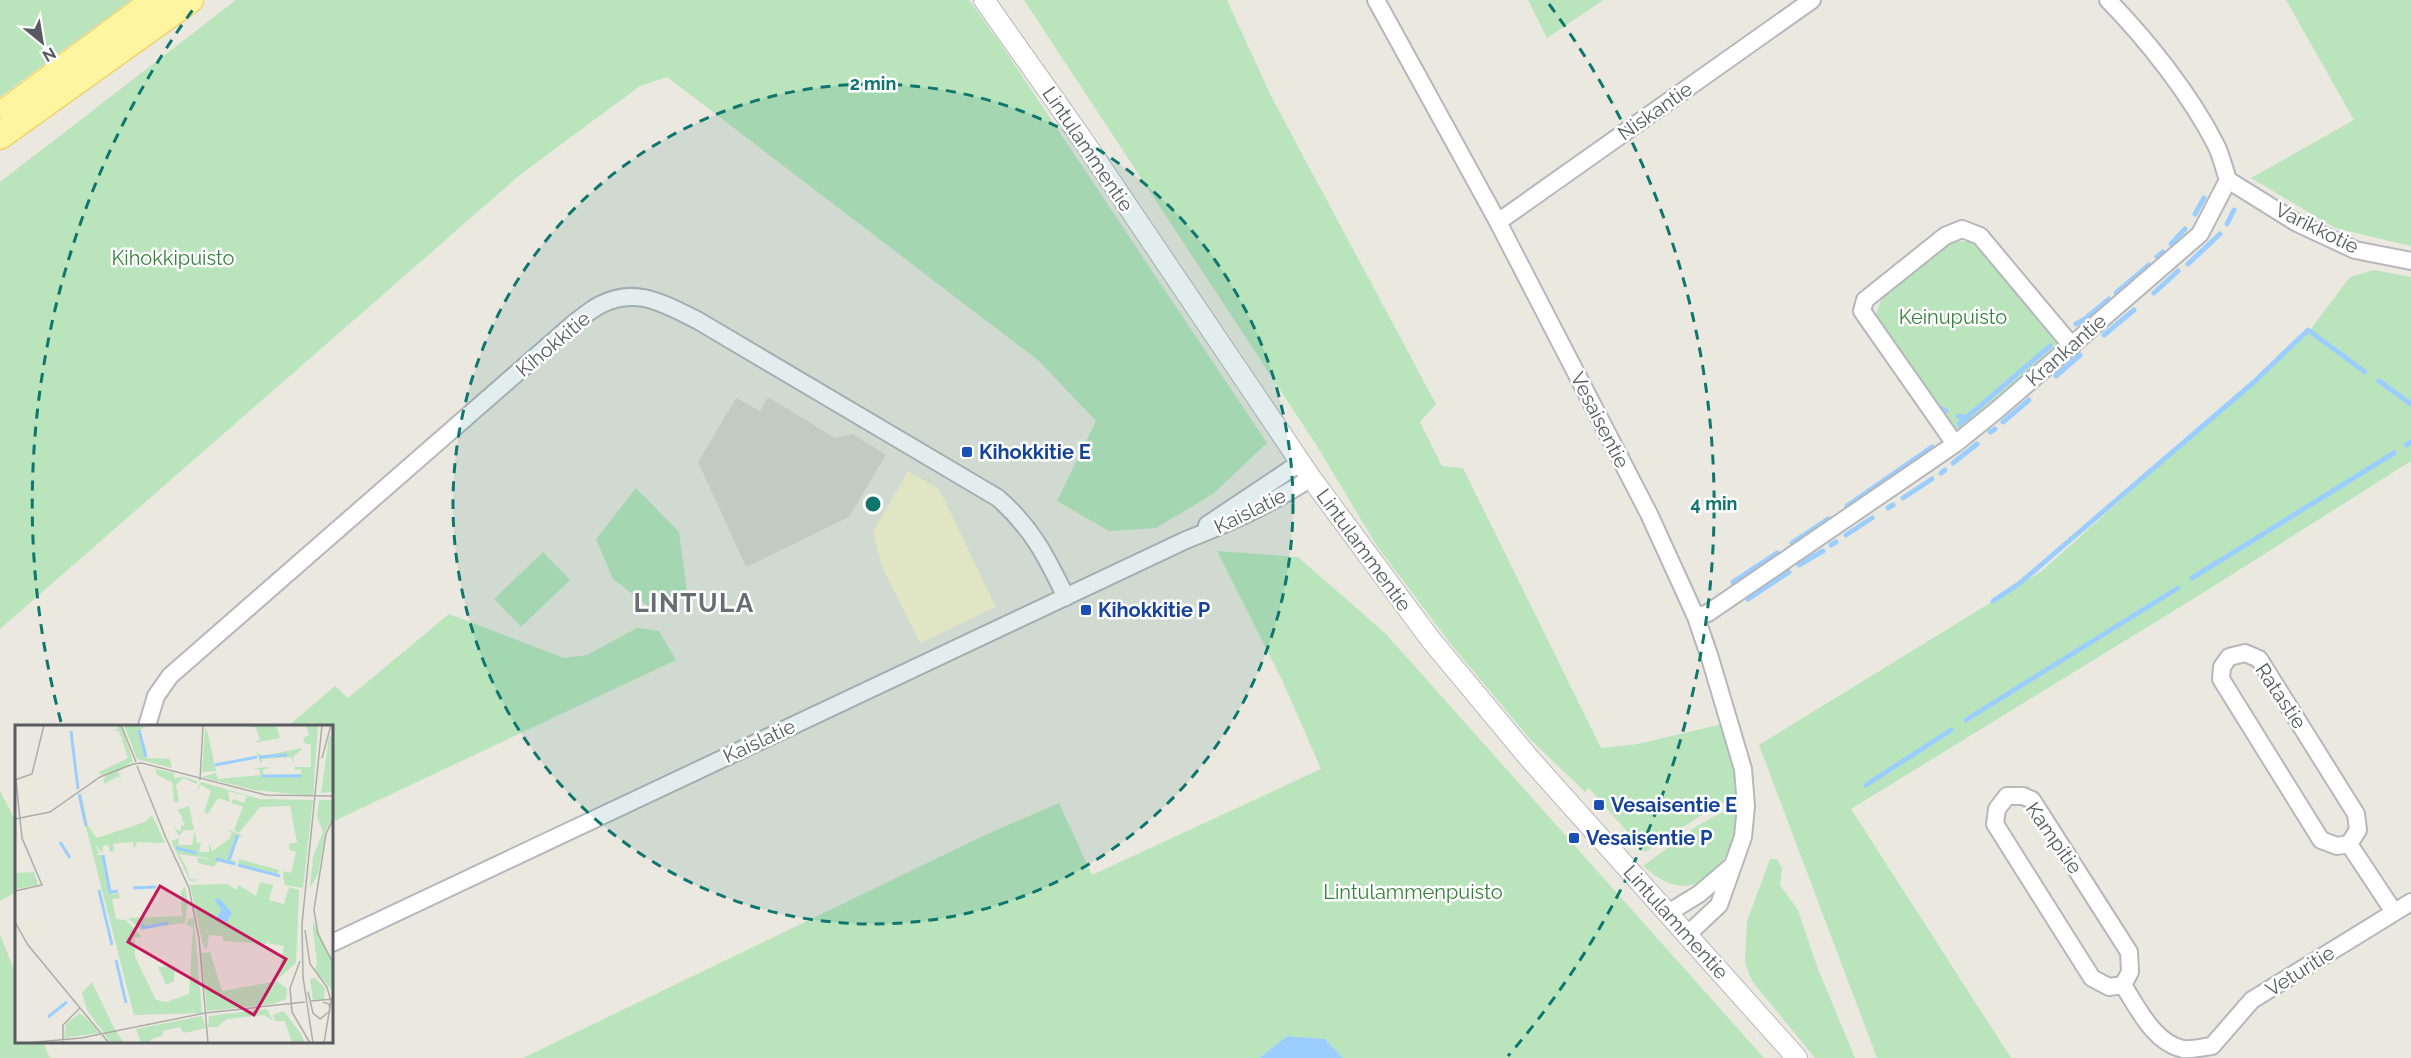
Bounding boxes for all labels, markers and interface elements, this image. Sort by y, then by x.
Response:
north arrow [12,12,72,72]
text: N [39,43,59,66]
text: 2 min [850,73,896,94]
street label: Niskantie [1613,77,1697,145]
street label: Lintulammentie [1037,82,1139,216]
street label: Varikkotie [2271,197,2363,259]
park label: Kihokkipuisto [111,246,235,270]
park label: Keinupuisto [1899,305,2007,329]
street label: Kihokkitie [511,306,595,382]
street label: Krankantie [2021,309,2111,391]
street label: Vesaisentie [1566,368,1635,472]
place label: Kihokkitie E [979,440,1091,464]
marker: Kihokkitie E [960,445,974,459]
street label: Kaislatie [1210,483,1290,539]
street label: Lintulammentie [1312,484,1417,616]
text: 4 min [1691,493,1737,514]
centre of rings [863,494,883,514]
district label: LINTULA [633,588,755,618]
place label: Kihokkitie P [1098,598,1211,622]
marker: Kihokkitie P [1079,603,1093,617]
street label: Ratastie [2250,659,2312,734]
street label: Kaislatie [719,714,799,768]
inset map [15,725,333,1043]
place label: Vesaisentie E [1611,793,1737,817]
marker: Vesaisentie E [1592,798,1606,812]
street label: Kampitie [2021,798,2087,879]
place label: Vesaisentie P [1586,826,1713,850]
marker: Vesaisentie P [1567,831,1581,845]
street label: Lintulammentie [1618,860,1734,984]
park label: Lintulammenpuisto [1323,880,1503,904]
street label: Veturitie [2261,940,2339,1001]

